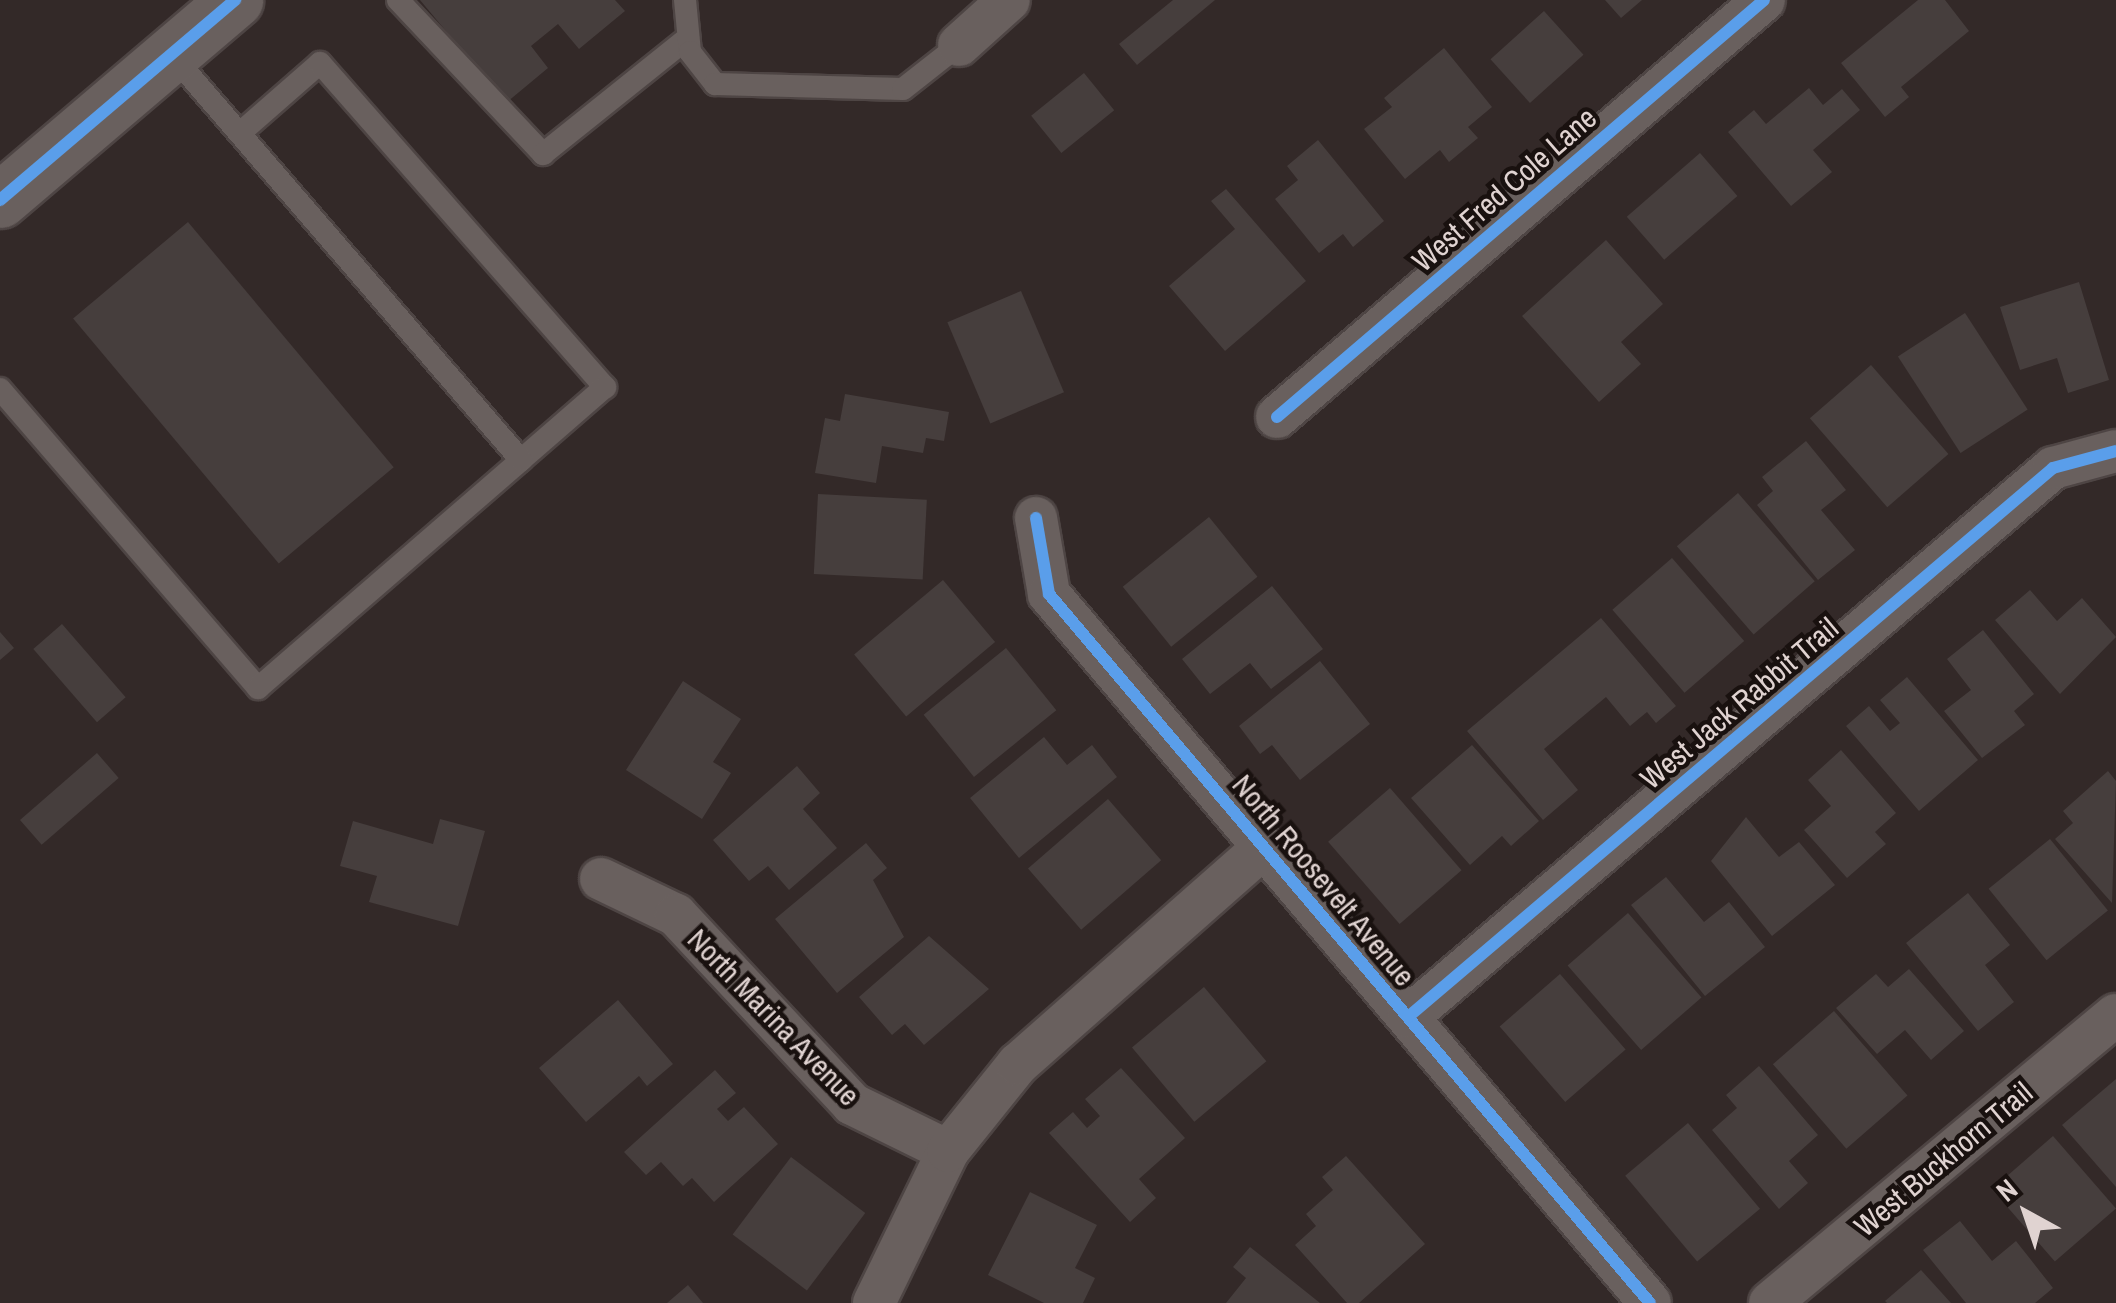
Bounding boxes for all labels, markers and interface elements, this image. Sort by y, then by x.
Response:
street label: West Fred Cole Lane [1405,99,1603,279]
street label: West Jack Rabbit Trail [1633,610,1845,796]
street label: North Roosevelt Avenue [1225,766,1423,994]
street label: North Marina Avenue [680,921,868,1113]
street label: West Buckhorn Trail [1847,1074,2039,1244]
north arrow [1976,1163,2076,1263]
text: N [1988,1170,2025,1210]

